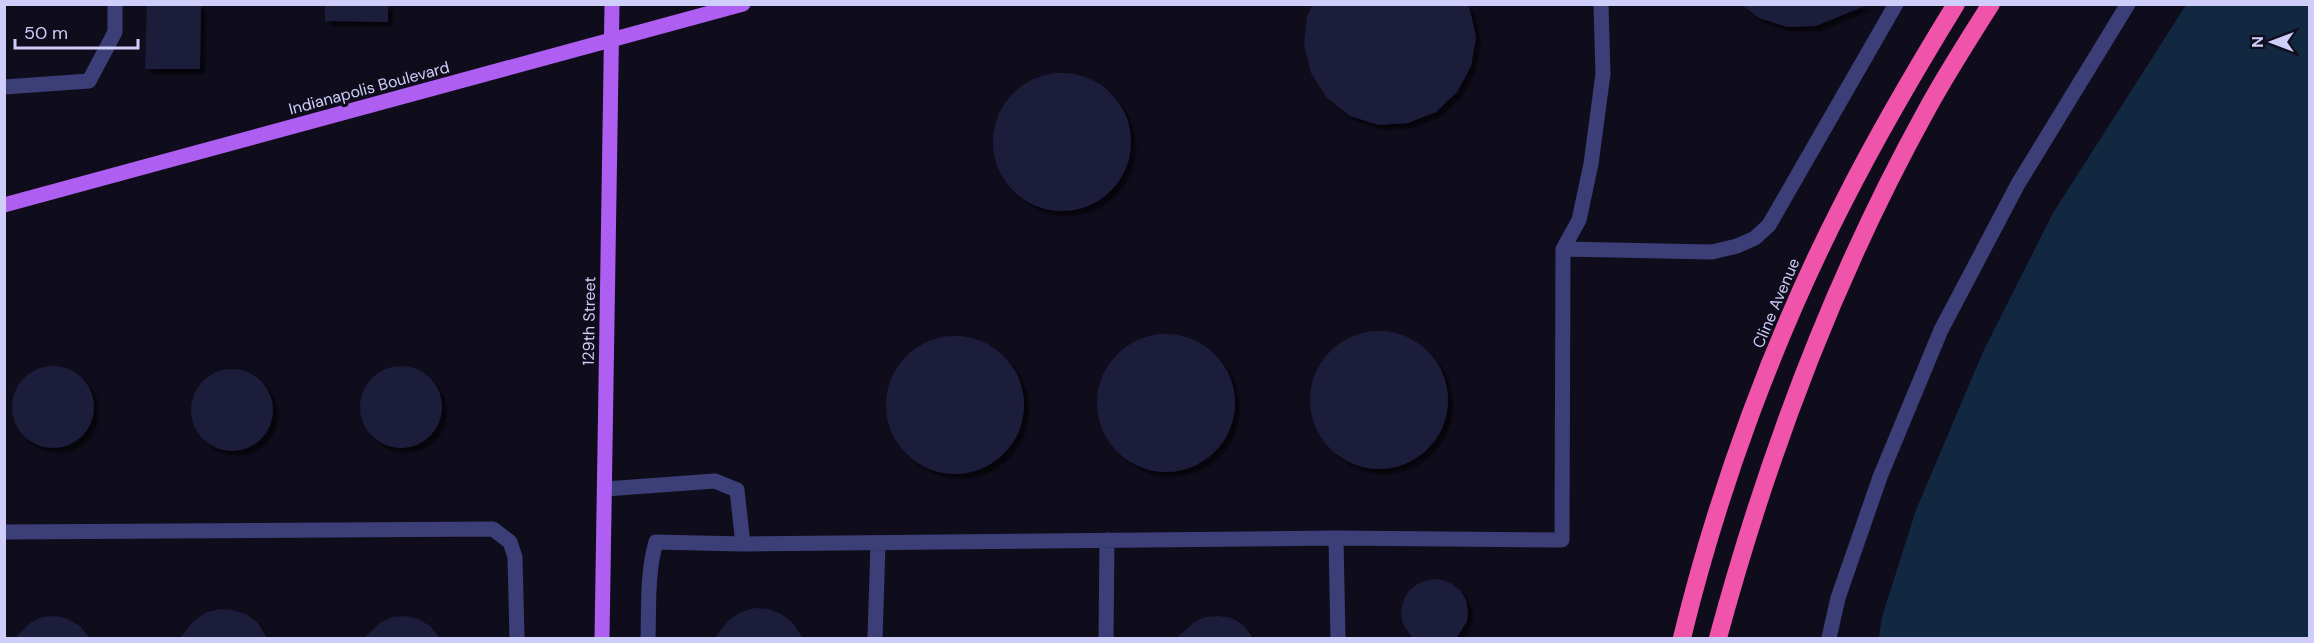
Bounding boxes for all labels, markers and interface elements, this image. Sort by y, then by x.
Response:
scale bar [15,12,138,50]
north arrow [2242,12,2302,72]
text: 50 m [24,21,68,45]
text: N [2247,36,2268,48]
street label: Indianapolis Boulevard [286,56,452,120]
street label: Cline Avenue [1748,255,1804,351]
street label: 129th Street [578,276,600,366]

